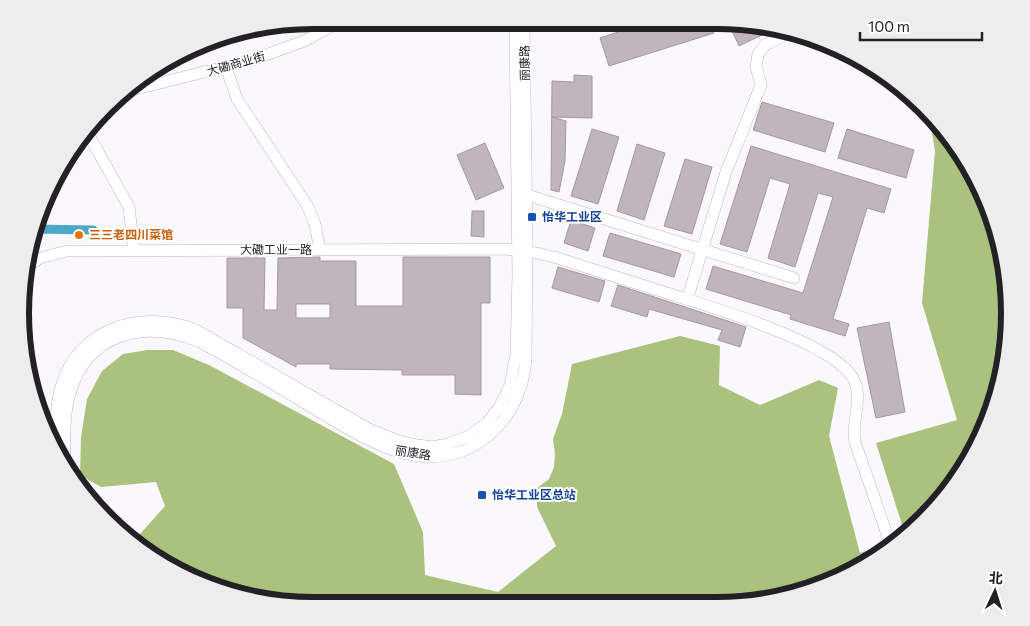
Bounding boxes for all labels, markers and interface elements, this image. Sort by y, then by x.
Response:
scale bar [860,10,982,42]
text: 100 m [868,17,910,35]
street label: 丽康路 [517,45,531,81]
street label: 大磡商业街 [205,48,266,78]
place label: 怡华工业区 [542,209,602,223]
marker: 怡华工业区 [526,211,538,223]
place label: 三三老四川菜馆 [89,227,173,241]
marker: 三三老四川菜馆 [73,229,85,241]
street label: 大磡工业一路 [240,242,312,256]
street label: 丽康路 [394,442,432,462]
place label: 怡华工业区总站 [492,487,576,501]
marker: 怡华工业区总站 [476,489,488,501]
north arrow [970,566,1020,616]
text: 北 [988,569,1004,587]

